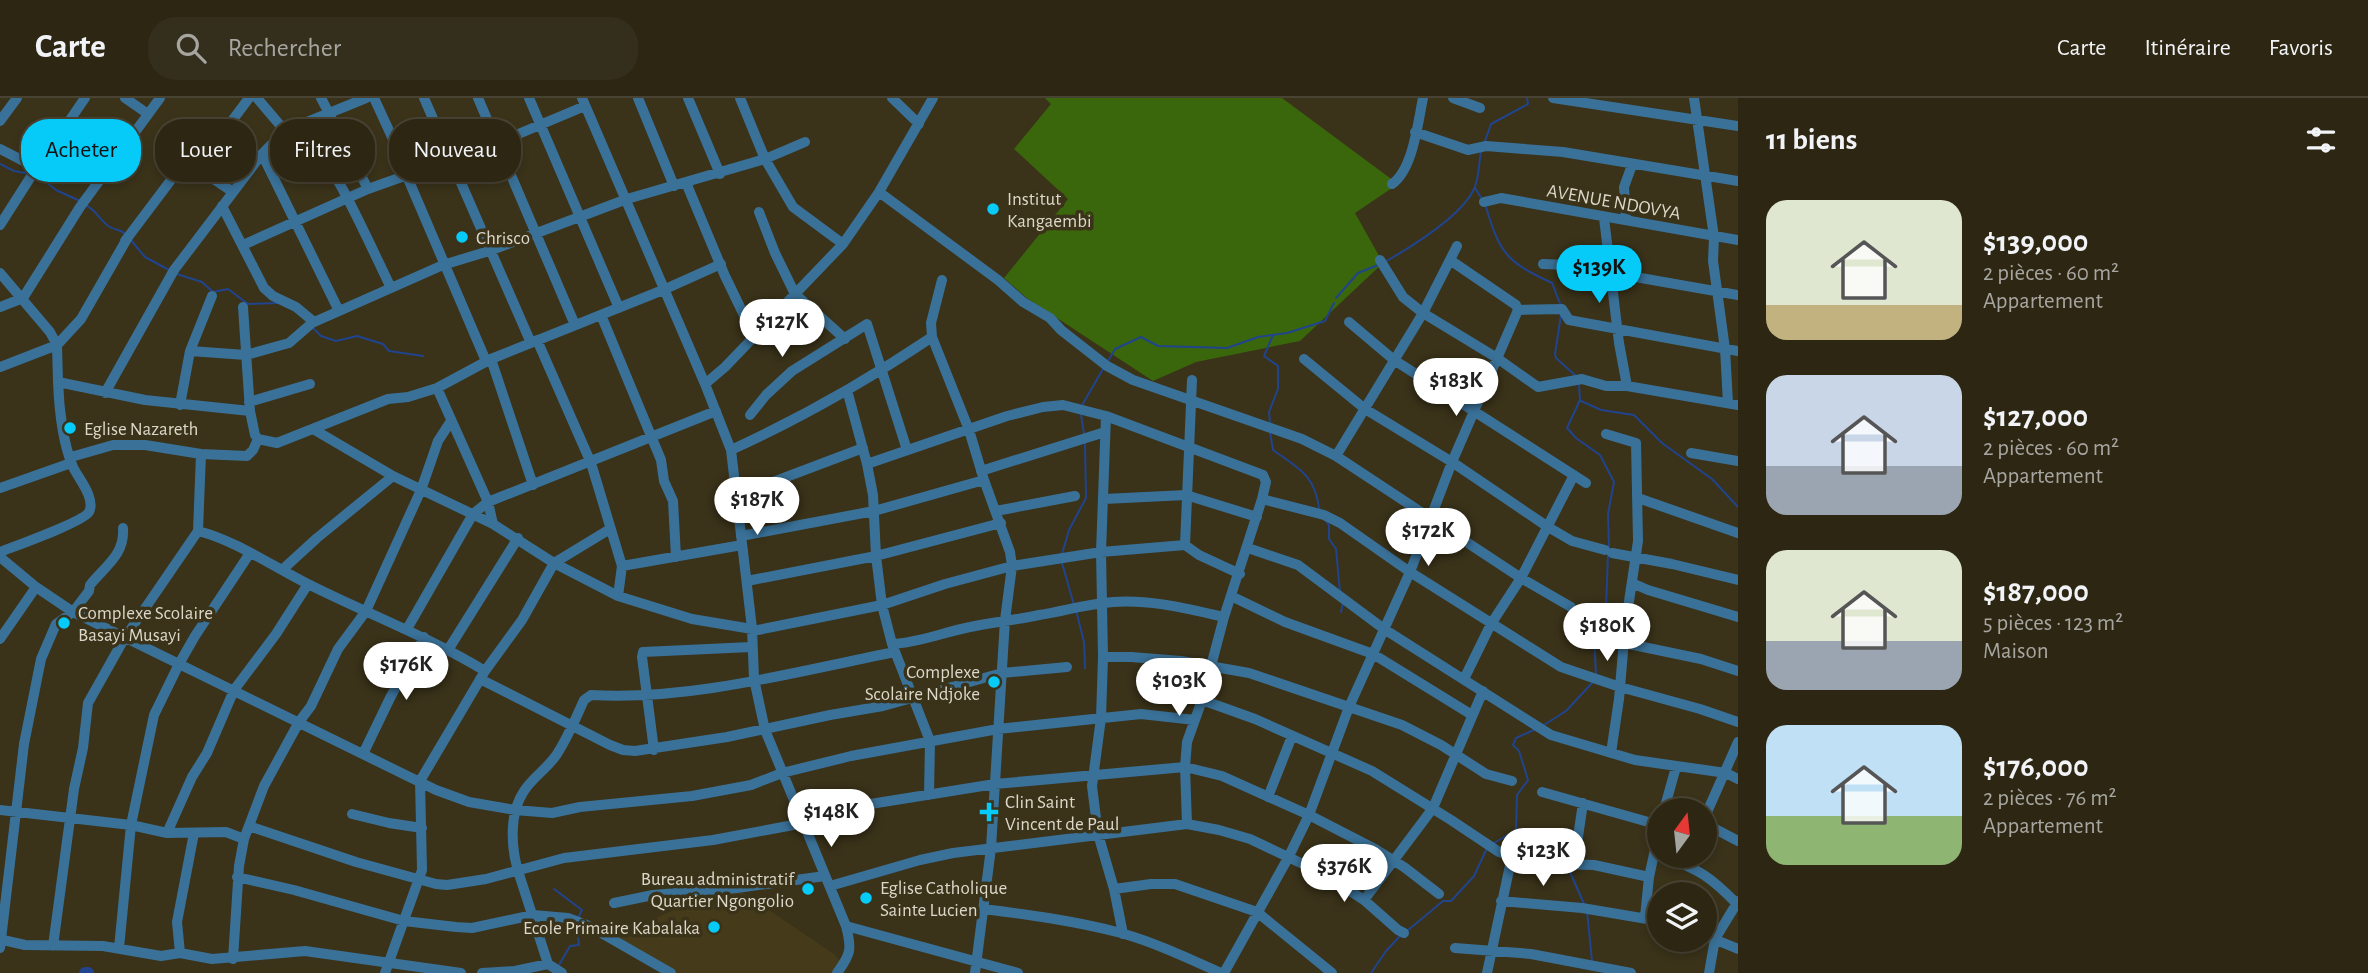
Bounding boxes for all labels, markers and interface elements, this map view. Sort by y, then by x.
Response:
search box [148,17,638,80]
icon: search [172,29,210,67]
text: Carte [35,31,106,64]
text: Rechercher [228,35,341,61]
text: Carte [2057,36,2106,60]
text: Itinéraire [2144,36,2231,60]
text: Favoris [2269,36,2333,60]
chip: Acheter [21,119,141,182]
chip: Louer [155,119,256,182]
chip: Filtres [270,119,375,182]
chip: Nouveau [389,119,521,182]
icon: filters [2302,121,2340,159]
text: 11 biens [1766,125,1857,155]
street label: AVENUE NDOVYA [1545,181,1682,224]
place label: Institut Kangaembi [1007,190,1092,231]
marker: Institut Kangaembi [985,201,1001,217]
text: $139,000 [1983,227,2088,257]
icon: home [1822,228,1906,312]
marker: Chrisco [454,229,470,245]
place label: Chrisco [476,229,530,248]
pin: $139K [1550,246,1648,305]
text: $139K [1572,256,1626,279]
text: 2 pièces · 60 m² [1983,262,2119,285]
text: Appartement [1983,290,2103,313]
pin: $127K [733,300,831,359]
text: $127K [756,310,808,333]
pin: $183K [1407,358,1505,418]
text: $183K [1429,369,1483,392]
text: $127,000 [1983,402,2088,432]
icon: home [1822,403,1906,487]
marker: Eglise Nazareth [62,420,78,436]
place label: Eglise Nazareth [84,420,198,439]
text: 2 pièces · 60 m² [1983,437,2119,460]
text: Appartement [1983,465,2103,488]
pin: $187K [708,478,806,537]
text: $187K [730,488,784,511]
pin: $172K [1379,508,1477,568]
text: $172K [1402,519,1454,542]
text: $187,000 [1983,577,2089,607]
icon: home [1822,578,1906,662]
pin: $180K [1558,603,1656,663]
place label: Complexe Scolaire Basayi Musayi [78,604,213,645]
text: 5 pièces · 123 m² [1983,612,2123,635]
text: $180K [1579,614,1635,637]
marker: Complexe Scolaire Basayi Musayi [56,615,72,631]
text: Maison [1983,640,2049,663]
pin: $176K [357,642,455,702]
text: $176K [379,653,433,676]
pin: $103K [1130,658,1228,718]
place label: Complexe Scolaire Ndjoke [865,663,980,704]
text: $103K [1152,669,1206,692]
marker: Complexe Scolaire Ndjoke [986,674,1002,690]
text: $176,000 [1983,752,2089,782]
icon: home [1822,753,1906,837]
text: 2 pièces · 76 m² [1983,787,2117,810]
pin: $148K [782,790,880,849]
place label: Clin Saint Vincent de Paul [1005,793,1119,834]
north arrow [1647,798,1717,868]
map controls [1647,798,1717,952]
text: $148K [804,800,858,823]
marker: Clin Saint Vincent de Paul [979,802,999,822]
text: Appartement [1983,815,2103,838]
pin: $123K [1494,828,1592,888]
text: $123K [1517,839,1569,862]
pin: $376K [1295,844,1393,904]
text: $376K [1317,855,1371,878]
place label: Bureau administratif Quartier Ngongolio [641,870,795,911]
place label: Eglise Catholique Sainte Lucien [880,879,1007,920]
marker: Bureau administratif Quartier Ngongolio [800,881,816,897]
button: layers [1647,882,1717,952]
marker: Eglise Catholique Sainte Lucien [858,890,874,906]
place label: Ecole Primaire Kabalaka [523,919,700,938]
marker: Ecole Primaire Kabalaka [706,919,722,935]

